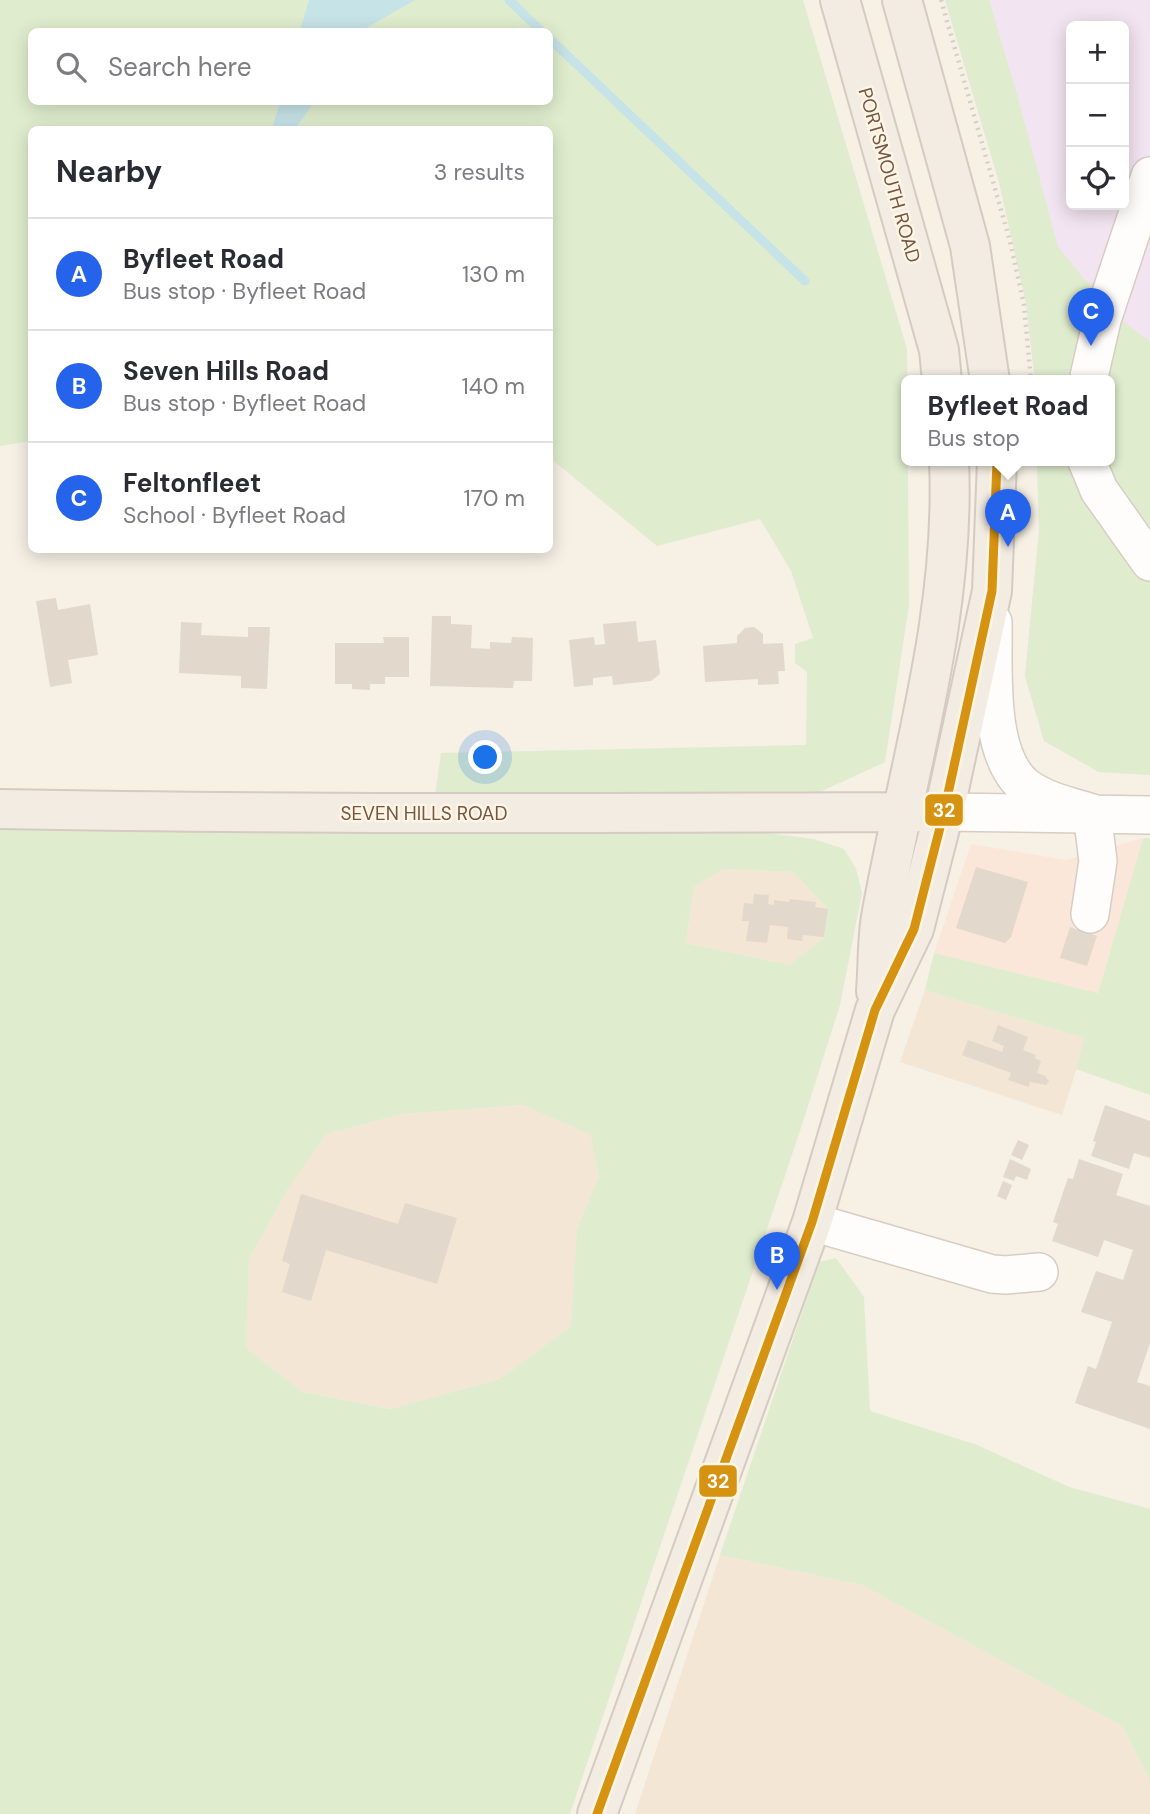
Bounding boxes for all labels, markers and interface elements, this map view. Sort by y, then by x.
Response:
map controls [1066,21,1129,210]
button: + [1066,21,1129,84]
search box [28,28,553,105]
icon: search [52,48,90,86]
text: Search here [108,50,251,84]
button: − [1066,84,1129,147]
street label: PORTSMOUTH ROAD [853,85,926,266]
button: locate [1066,147,1129,210]
text: Nearby [56,152,162,191]
text: 3 results [434,157,525,187]
text: Byfleet Road [123,242,284,276]
text: A [71,259,87,289]
text: 130 m [462,259,525,289]
text: Bus stop · Byfleet Road [123,276,366,306]
pin: C [1068,288,1114,346]
text: Seven Hills Road [123,354,329,388]
text: B [72,371,86,401]
text: 140 m [462,371,525,401]
popup [901,375,1115,466]
text: Bus stop · Byfleet Road [123,388,366,418]
text: Byfleet Road [927,389,1089,423]
text: Bus stop [927,423,1020,453]
text: Feltonfleet [123,466,261,500]
text: C [71,483,87,513]
text: 170 m [464,483,525,513]
pin: A [985,489,1031,547]
text: School · Byfleet Road [123,500,346,530]
your location [468,740,502,774]
line badge: 32 [924,793,964,827]
text: 32 [933,798,955,823]
street label: SEVEN HILLS ROAD [340,801,508,826]
pin: B [754,1232,800,1290]
line badge: 32 [698,1464,738,1498]
text: 32 [707,1469,729,1494]

